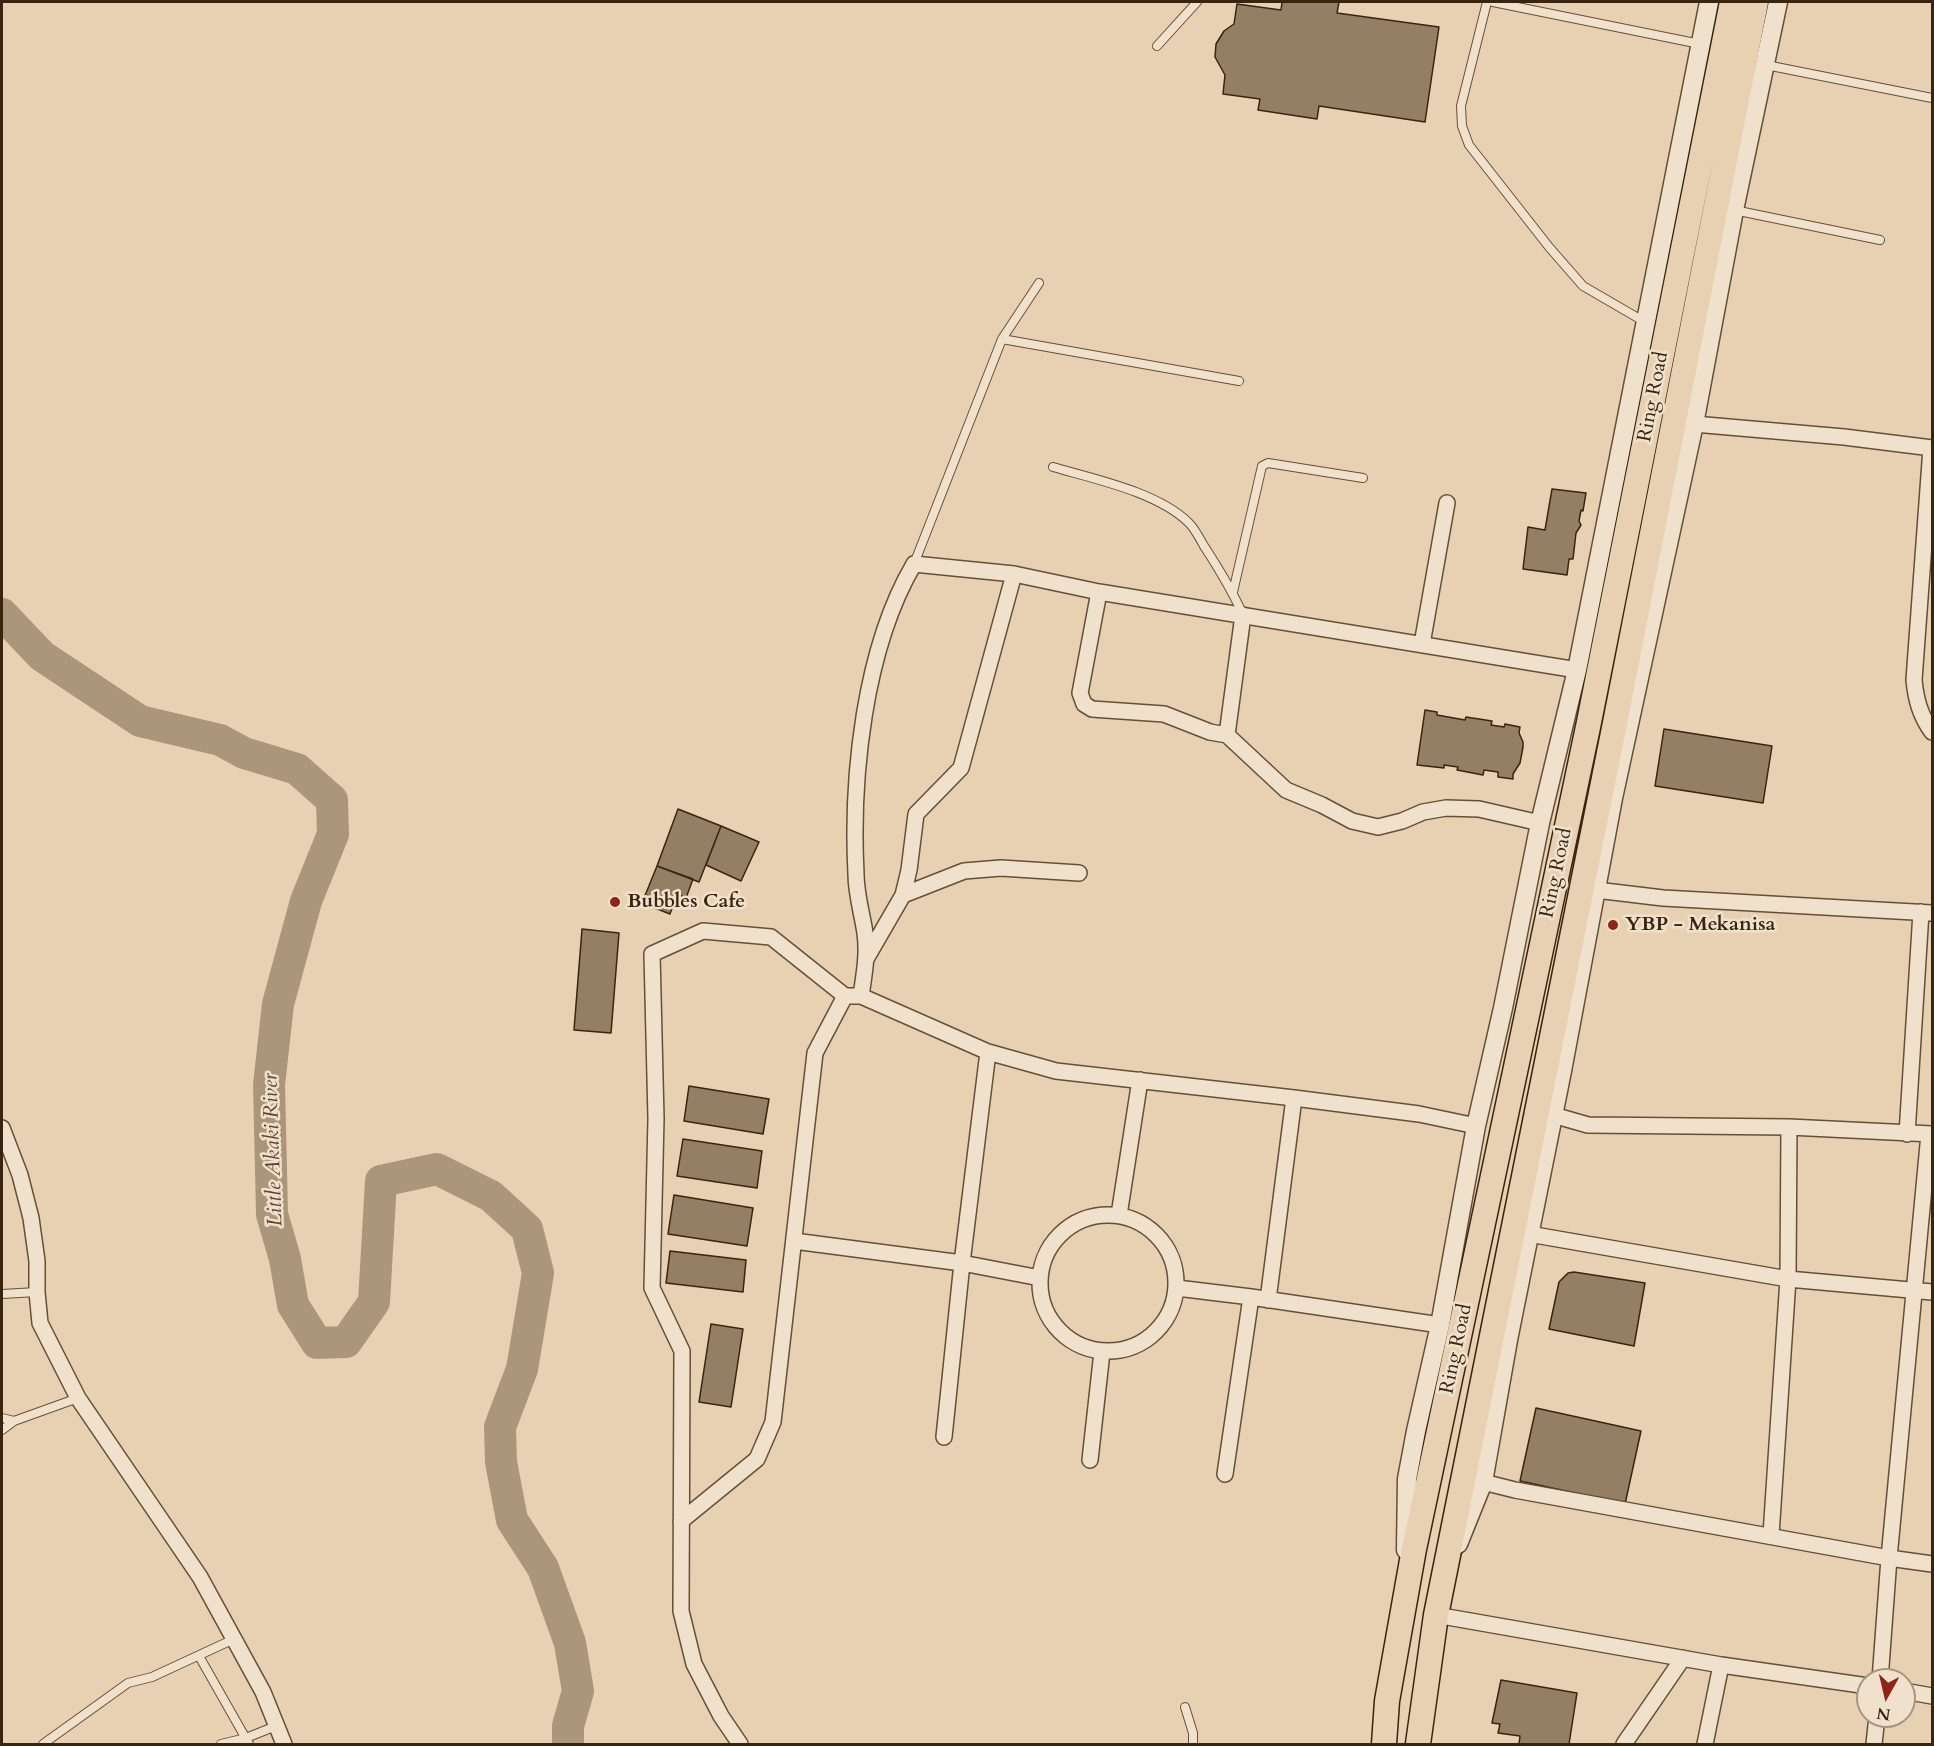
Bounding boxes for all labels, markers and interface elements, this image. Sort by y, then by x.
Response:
street label: Ring Road [1634,350,1674,444]
street label: Ring Road [1536,826,1578,920]
place label: Bubbles Cafe [627,890,745,914]
marker: Bubbles Cafe [608,895,622,909]
place label: YBP - Mekanisa [1625,913,1776,937]
marker: YBP - Mekanisa [1606,918,1620,932]
water label: Little Akaki River [259,1073,289,1227]
street label: Ring Road [1436,1302,1478,1396]
north arrow [1856,1668,1916,1728]
text: N [1875,1702,1892,1726]

